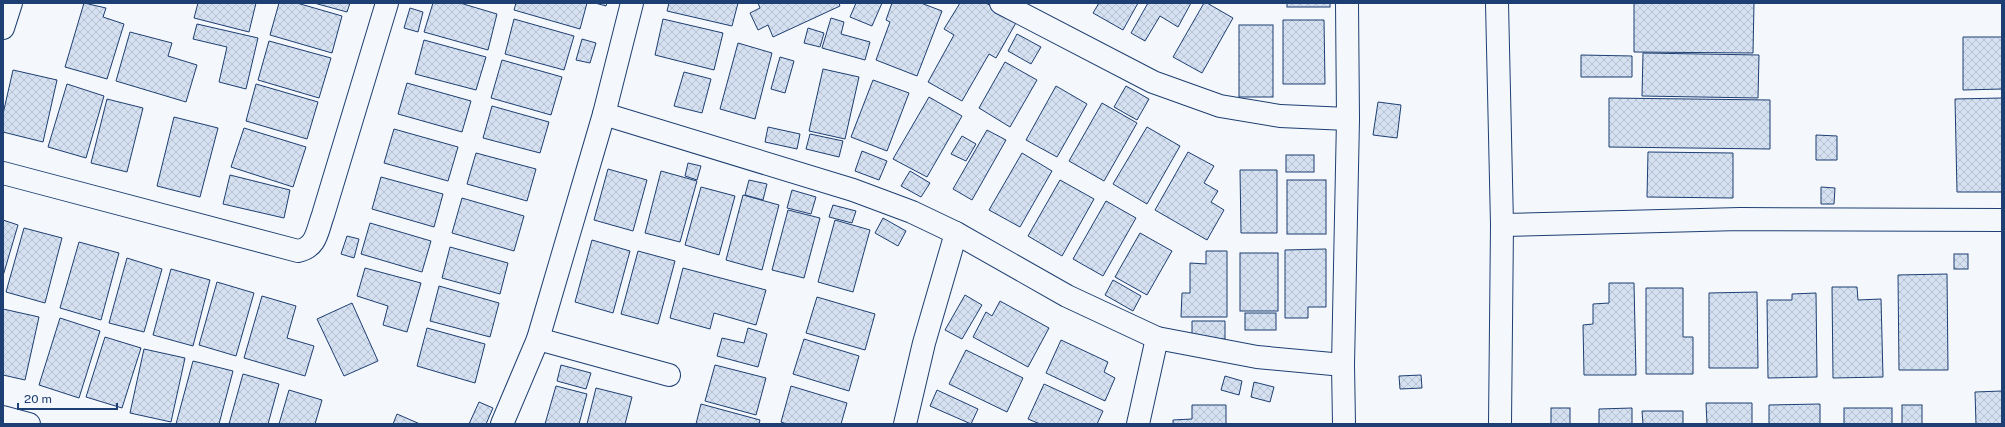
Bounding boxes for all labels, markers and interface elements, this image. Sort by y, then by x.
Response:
scale bar [18,385,117,411]
text: 20 m [24,392,52,406]

